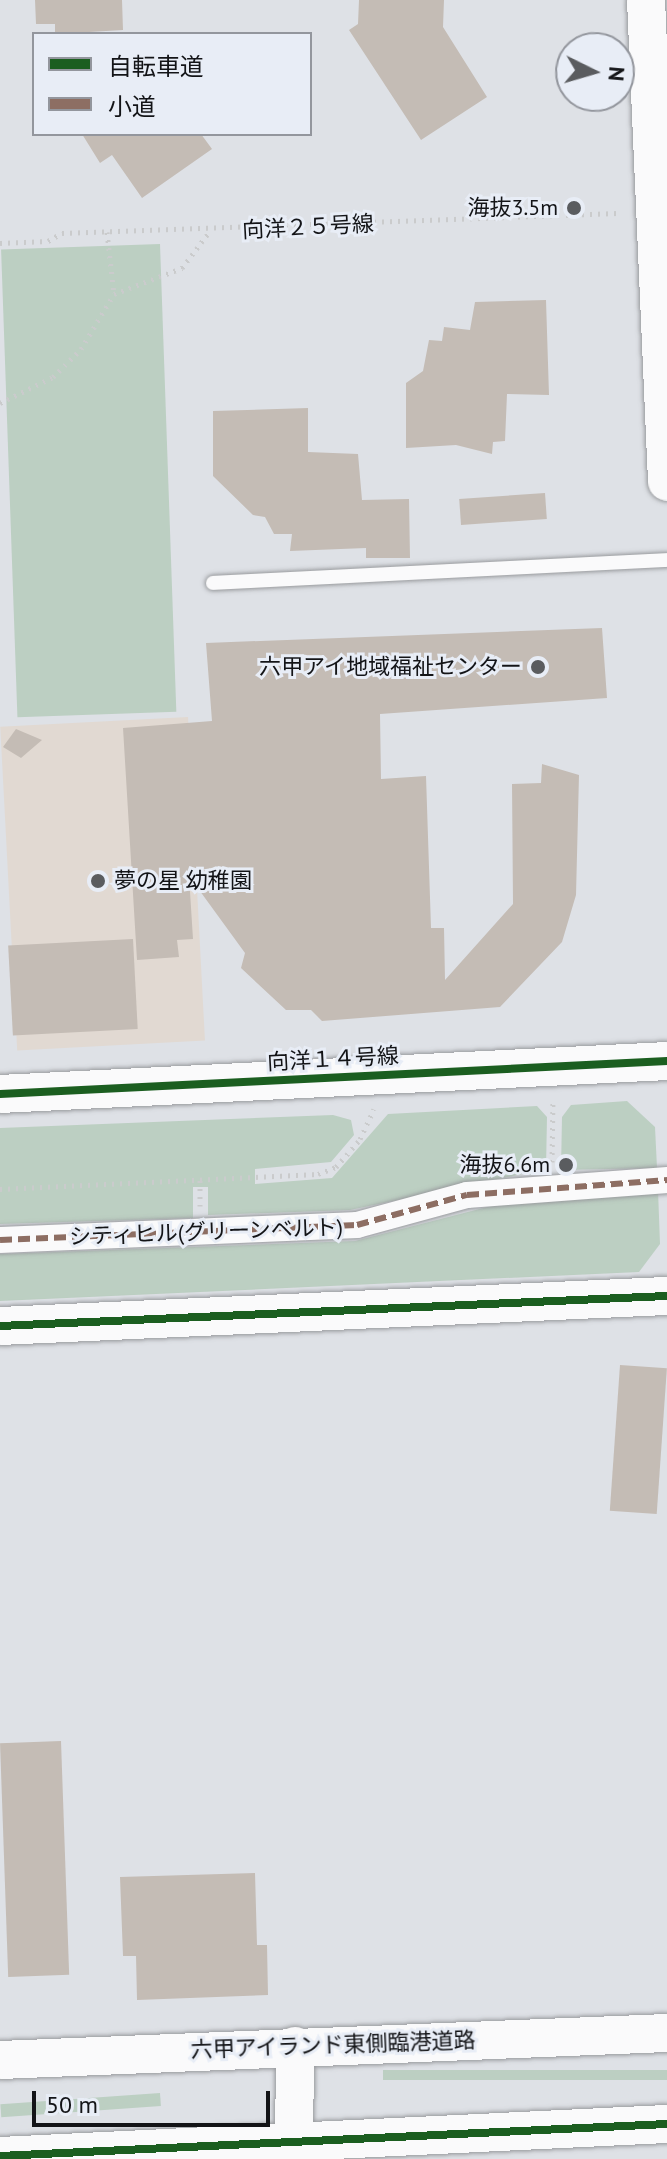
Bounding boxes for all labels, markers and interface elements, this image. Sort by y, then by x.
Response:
legend [32,32,312,136]
north arrow [555,32,635,112]
text: 自転車道 [108,51,204,82]
text: N [602,65,631,82]
text: 小道 [108,91,156,122]
place label: 海抜3.5m [467,195,558,221]
marker: 海抜3.5m [565,199,583,217]
street label: 向洋２５号線 [241,210,375,244]
place label: 六甲アイ地域福祉センター [258,654,522,680]
marker: 六甲アイ地域福祉センター [529,658,547,676]
place label: 夢の星 幼稚園 [114,868,252,894]
marker: 夢の星 幼稚園 [89,872,107,890]
street label: 向洋１４号線 [266,1042,400,1076]
place label: 海抜6.6m [459,1152,550,1178]
marker: 海抜6.6m [557,1156,575,1174]
street label: シティヒル(グリーンベルト) [67,1214,345,1250]
street label: 六甲アイランド東側臨港道路 [190,2027,476,2063]
scale bar [36,2075,274,2125]
text: 50 m [46,2089,98,2120]

